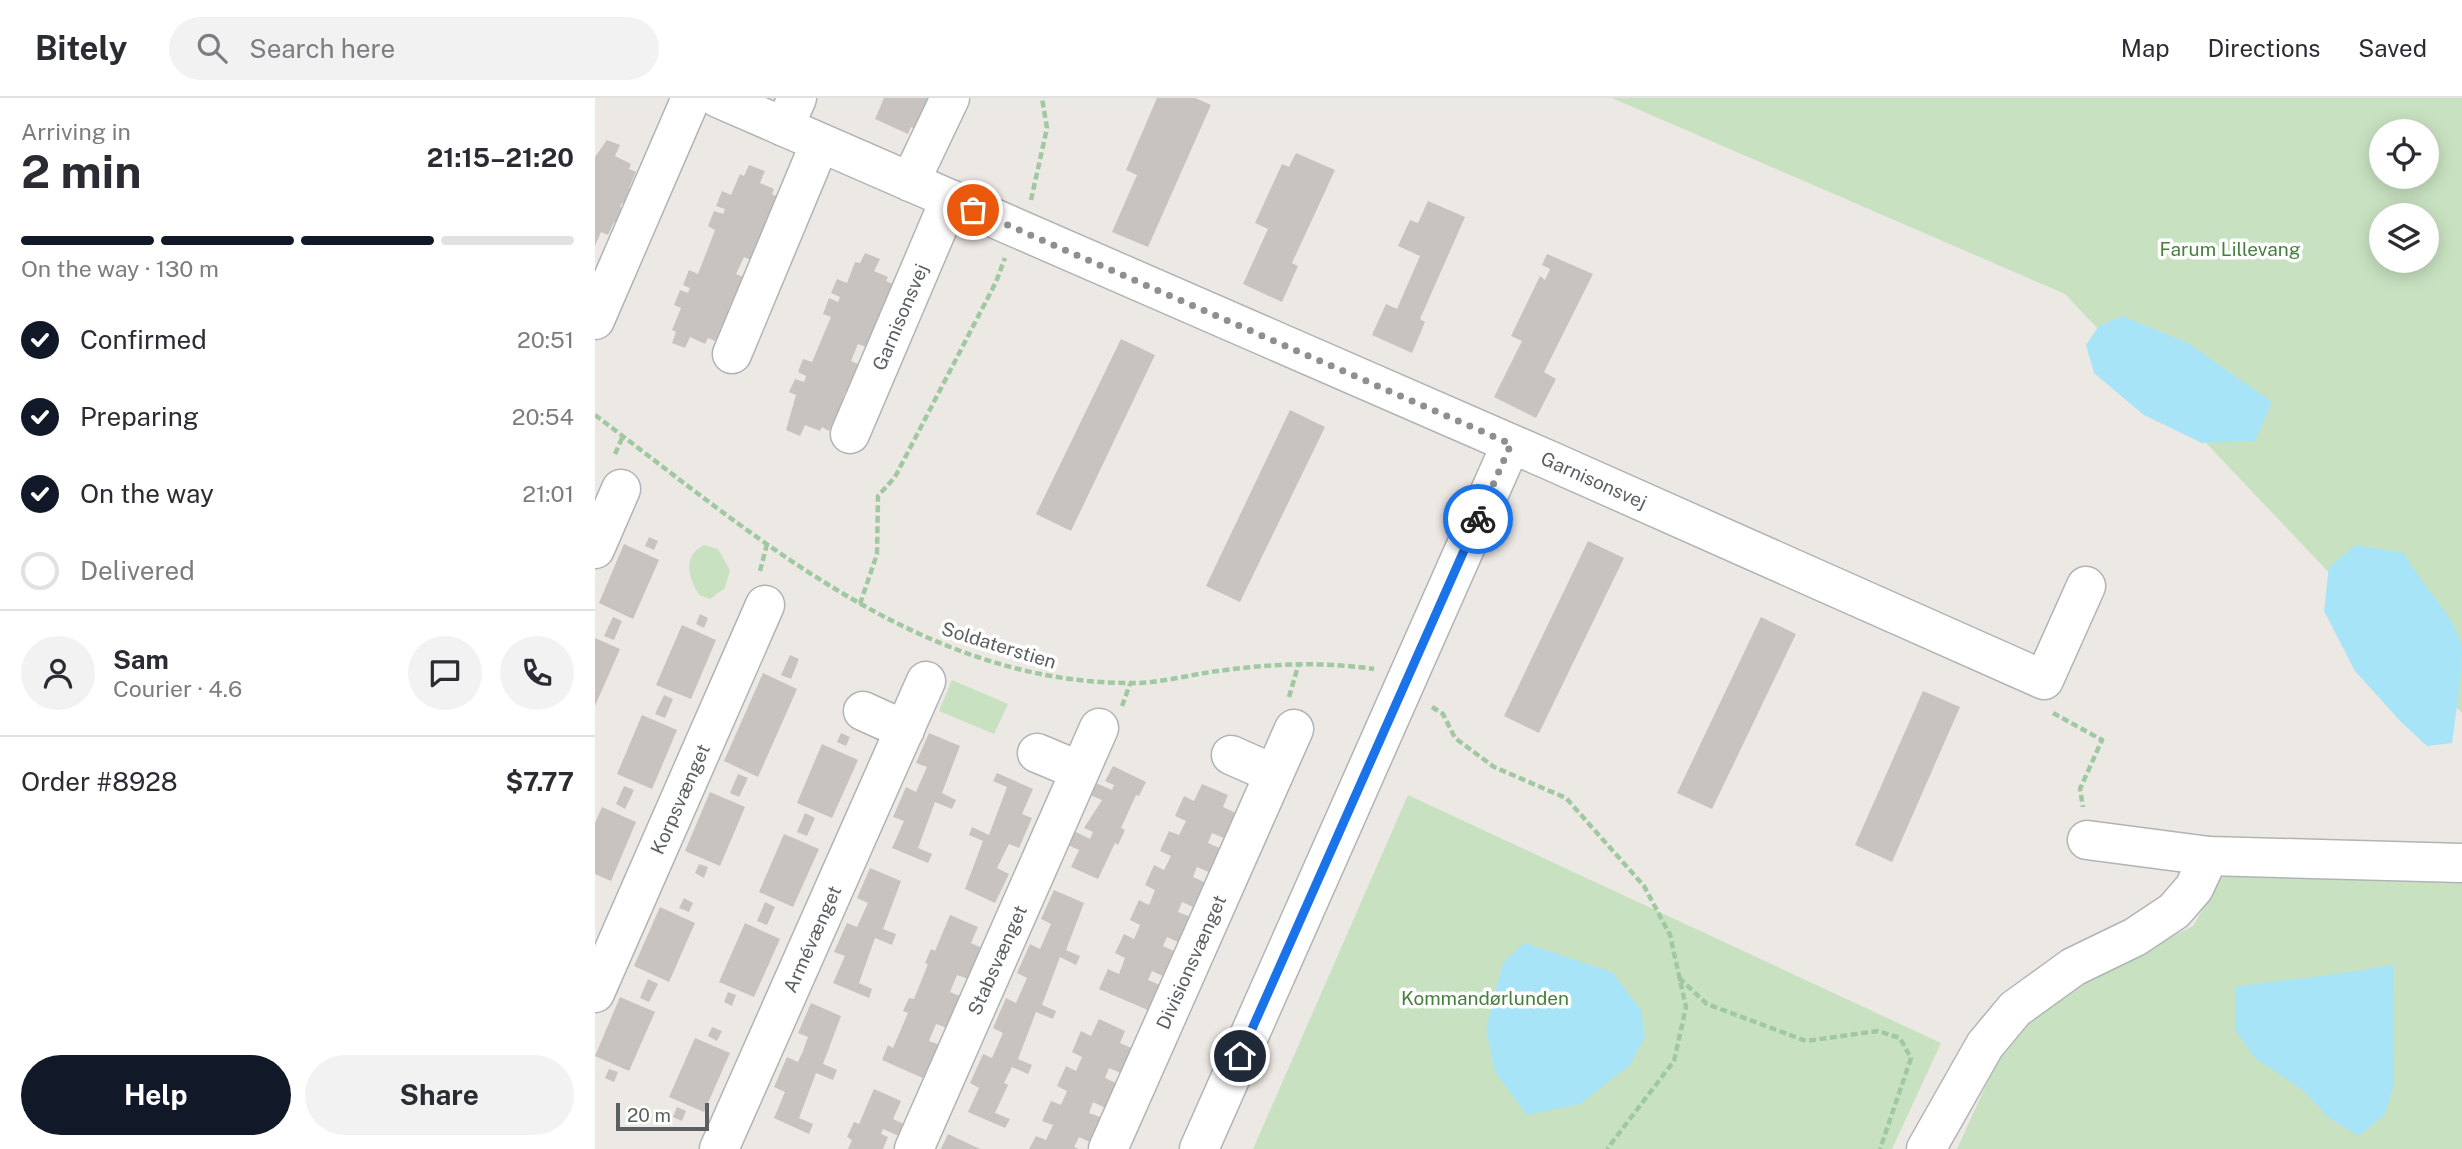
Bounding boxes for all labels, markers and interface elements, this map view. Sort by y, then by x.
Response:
search box [169,17,659,80]
text: Bitely [35,29,127,67]
icon: search [193,29,231,67]
text: Search here [249,33,395,64]
text: Map [2121,34,2170,62]
text: Directions [2208,34,2320,62]
text: Saved [2358,34,2427,62]
text: Arriving in [21,118,131,145]
map controls [2369,119,2439,273]
button: locate [2369,119,2439,189]
text: 21:15–21:20 [427,142,574,173]
text: 2 min [21,144,141,198]
pin [943,180,1003,240]
icon: bag [954,191,992,229]
button: layers [2369,203,2439,273]
park label: Farum Lillevang [2159,238,2301,260]
text: On the way · 130 m [21,255,219,282]
street label: Garnisonsvej [868,260,932,374]
icon: check [21,321,59,359]
text: Confirmed [80,324,207,355]
text: 20:51 [517,326,574,353]
icon: check [21,398,59,436]
text: Preparing [80,401,199,432]
text: 20:54 [512,403,574,430]
street label: Garnisonsvej [1538,447,1650,513]
icon: check [21,475,59,513]
text: On the way [80,478,214,509]
text: 21:01 [522,480,574,507]
courier [1443,484,1513,554]
icon: bike [1459,500,1497,538]
text: Delivered [80,555,195,586]
street label: Soldaterstien [939,617,1059,673]
button: person [21,636,95,710]
button: chat [408,636,482,710]
button: phone [500,636,574,710]
text: Sam [113,644,169,675]
text: Courier · 4.6 [113,675,242,702]
street label: Korpsvænget [646,740,714,858]
text: Order #8928 [21,766,178,797]
text: $7.77 [505,766,574,797]
street label: Armévænget [779,882,845,996]
street label: Divisionsvænget [1152,891,1230,1033]
street label: Stabsvænget [963,902,1031,1018]
park label: Kommandørlunden [1401,987,1569,1009]
pin [1210,1026,1270,1086]
icon: home [1221,1037,1259,1075]
button: Help [21,1055,291,1135]
button: Share [305,1055,574,1135]
scale bar [616,1100,709,1132]
text: 20 m [627,1104,671,1126]

